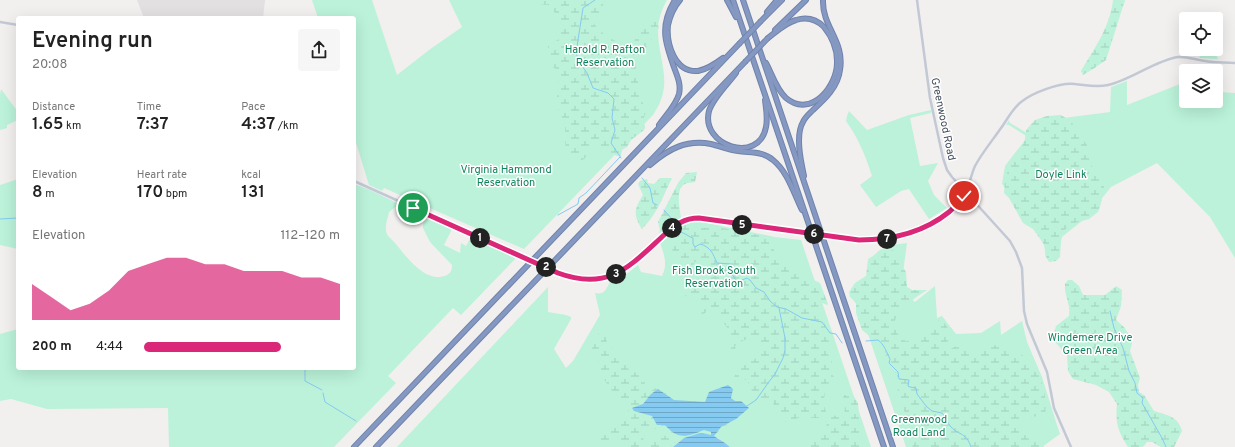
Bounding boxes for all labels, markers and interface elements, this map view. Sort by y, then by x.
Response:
map controls [1179,12,1223,108]
button: locate [1179,12,1223,56]
text: Evening run [32,28,153,55]
button: share [298,29,340,71]
park label: Harold R. Rafton Reservation [565,43,645,70]
text: 20:08 [32,57,68,73]
button: layers [1179,64,1223,108]
street label: Greenwood Road [927,76,959,162]
text: Distance [32,100,75,114]
text: Time [137,100,161,114]
text: Pace [241,100,266,114]
text: 1.65 [32,114,63,136]
text: 7:37 [137,114,169,136]
text: 4:37 [241,114,275,136]
text: km [63,119,81,133]
text: /km [275,119,298,133]
park label: Virginia Hammond Reservation [460,163,552,190]
text: Elevation [32,168,77,182]
text: Heart rate [137,168,187,182]
text: kcal [241,168,261,182]
park label: Doyle Link [1035,168,1087,182]
pin [947,179,981,213]
text: 8 [32,182,43,204]
text: 170 [137,182,163,204]
text: 131 [241,182,265,204]
icon: check [953,185,975,207]
text: m [43,187,55,201]
text: bpm [163,187,187,201]
pin [396,191,430,225]
icon: arrive [402,197,424,219]
pin: 5 [732,215,752,235]
pin: 4 [662,218,682,238]
text: 5 [739,218,745,232]
text: 4 [668,221,676,235]
pin: 6 [804,224,824,244]
text: 6 [811,227,817,241]
text: Elevation [32,228,85,244]
text: 112–120 m [280,228,340,244]
pin: 1 [470,228,490,248]
pin: 7 [877,229,897,249]
text: 1 [478,231,482,245]
text: 7 [884,232,890,246]
pin: 2 [536,257,556,277]
text: 2 [543,260,549,274]
pin: 3 [606,264,626,284]
park label: Fish Brook South Reservation [672,264,756,291]
text: 3 [613,267,619,281]
park label: Windemere Drive Green Area [1048,331,1132,358]
text: 200 m [32,339,72,355]
text: 4:44 [96,339,123,355]
park label: Greenwood Road Land [891,413,947,440]

